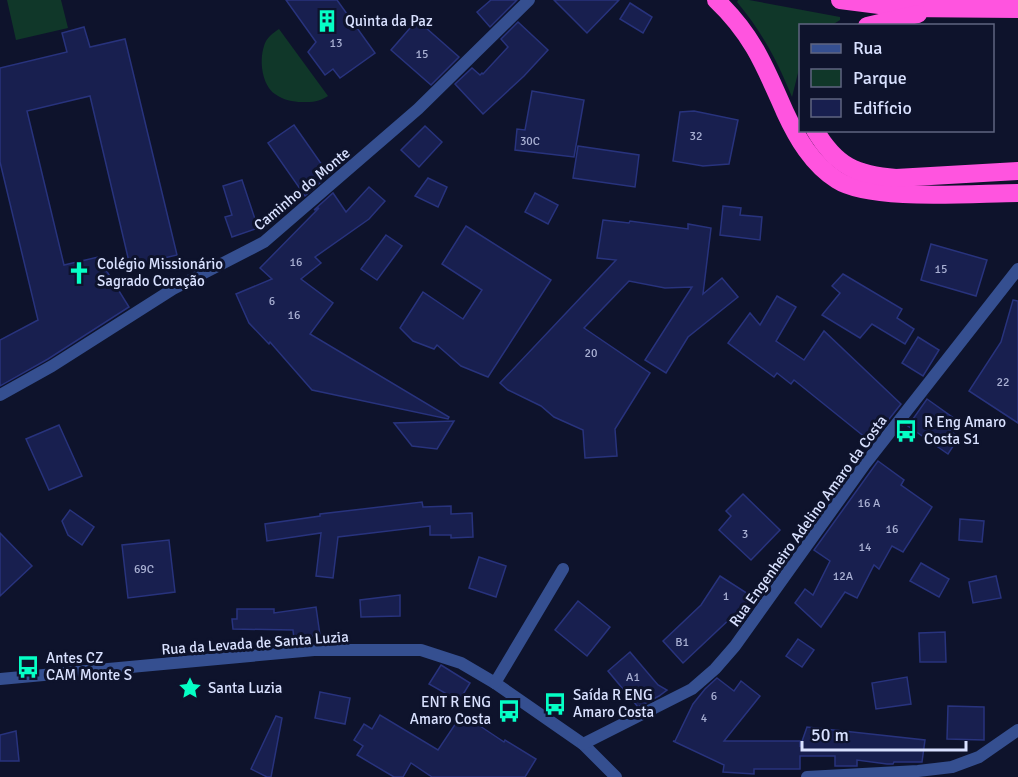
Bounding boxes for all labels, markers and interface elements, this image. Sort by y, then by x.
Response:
building icon: Quinta da Paz [314,8,340,34]
place label: Quinta da Paz [345,12,433,30]
legend [799,24,994,132]
house number: 13 [330,36,342,51]
text: Rua [853,37,882,59]
house number: 15 [416,47,428,62]
text: Parque [853,67,907,89]
text: Edifício [853,97,912,119]
house number: 32 [690,129,702,144]
house number: 30C [520,134,540,149]
street label: Caminho do Monte [250,144,354,234]
place label: Colégio Missionário Sagrado Coração [97,255,223,290]
house number: 16 [290,255,302,270]
church icon: Colégio Missionário Sagrado Coração [66,260,92,286]
house number: 15 [935,262,947,277]
house number: 6 [269,294,275,309]
house number: 16 [288,308,300,323]
house number: 20 [585,346,597,361]
house number: 22 [997,375,1009,390]
street label: Rua Engenheiro Adelino Amaro da Costa [725,412,891,630]
place label: R Eng Amaro Costa S1 [924,413,1006,448]
bus stop icon: R Eng Amaro Costa S1 [893,418,919,444]
house number: 16 A [858,496,881,511]
house number: 16 [886,522,898,537]
house number: 3 [742,527,748,542]
house number: 14 [859,540,872,555]
house number: 69C [134,562,154,577]
house number: 12A [833,569,854,584]
house number: 1 [723,589,729,604]
street label: Rua da Levada de Santa Luzia [161,627,349,659]
house number: B1 [675,635,689,650]
place label: Antes CZ CAM Monte S [46,649,132,684]
bus stop icon: Antes CZ CAM Monte S [15,654,41,680]
house number: A1 [626,670,640,685]
place icon: Santa Luzia [177,675,203,701]
place label: Santa Luzia [208,679,282,697]
place label: Saída R ENG Amaro Costa [573,686,654,721]
house number: 6 [711,689,717,704]
bus stop icon: Saída R ENG Amaro Costa [542,691,568,717]
place label: ENT R ENG Amaro Costa [410,693,491,728]
bus stop icon: ENT R ENG Amaro Costa [496,698,522,724]
house number: 4 [701,711,708,726]
scale bar [802,714,966,752]
text: 50 m [811,724,849,746]

